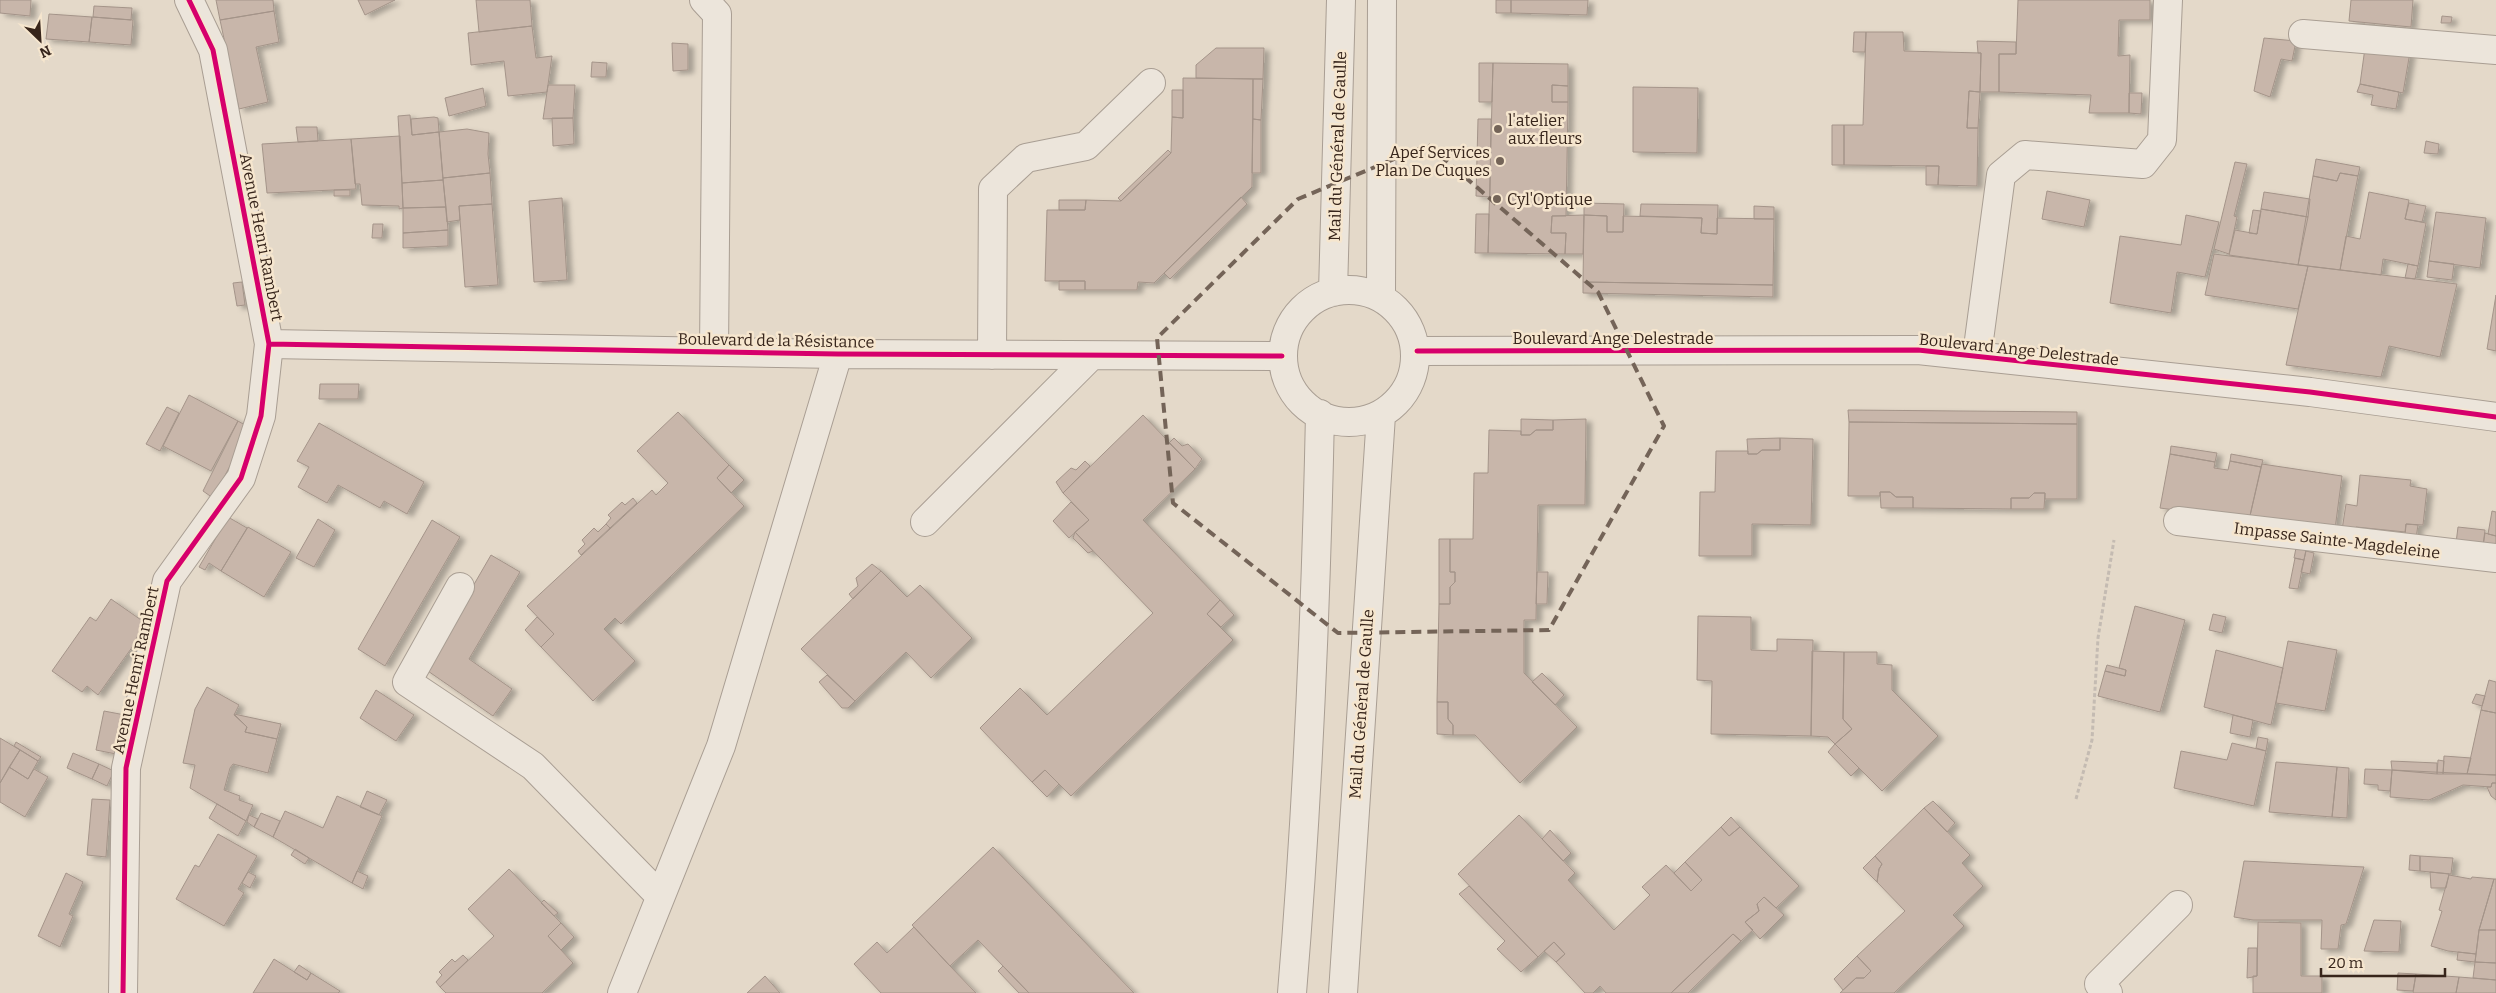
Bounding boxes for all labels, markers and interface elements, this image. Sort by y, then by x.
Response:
north arrow [15,15,65,65]
text: N [37,41,54,61]
street label: Mail du Général de Gaulle [1325,51,1350,241]
place label: l'atelier aux fleurs [1508,111,1582,148]
marker: l'atelier aux fleurs [1492,123,1504,135]
place label: Apef Services Plan De Cuques [1376,143,1490,180]
street label: Avenue Henri Rambert [236,151,287,323]
marker: Apef Services Plan De Cuques [1494,155,1506,167]
place label: Cyl'Optique [1507,190,1593,209]
marker: Cyl'Optique [1491,193,1503,205]
street label: Boulevard de la Résistance [678,329,874,352]
street label: Boulevard Ange Delestrade [1513,329,1713,348]
street label: Boulevard Ange Delestrade [1918,330,2120,369]
street label: Impasse Sainte-Magdeleine [2233,518,2441,563]
street label: Avenue Henri Rambert [108,584,163,756]
street label: Mail du Général de Gaulle [1345,609,1378,800]
scale bar [2321,946,2445,978]
text: 20 m [2328,954,2364,972]

